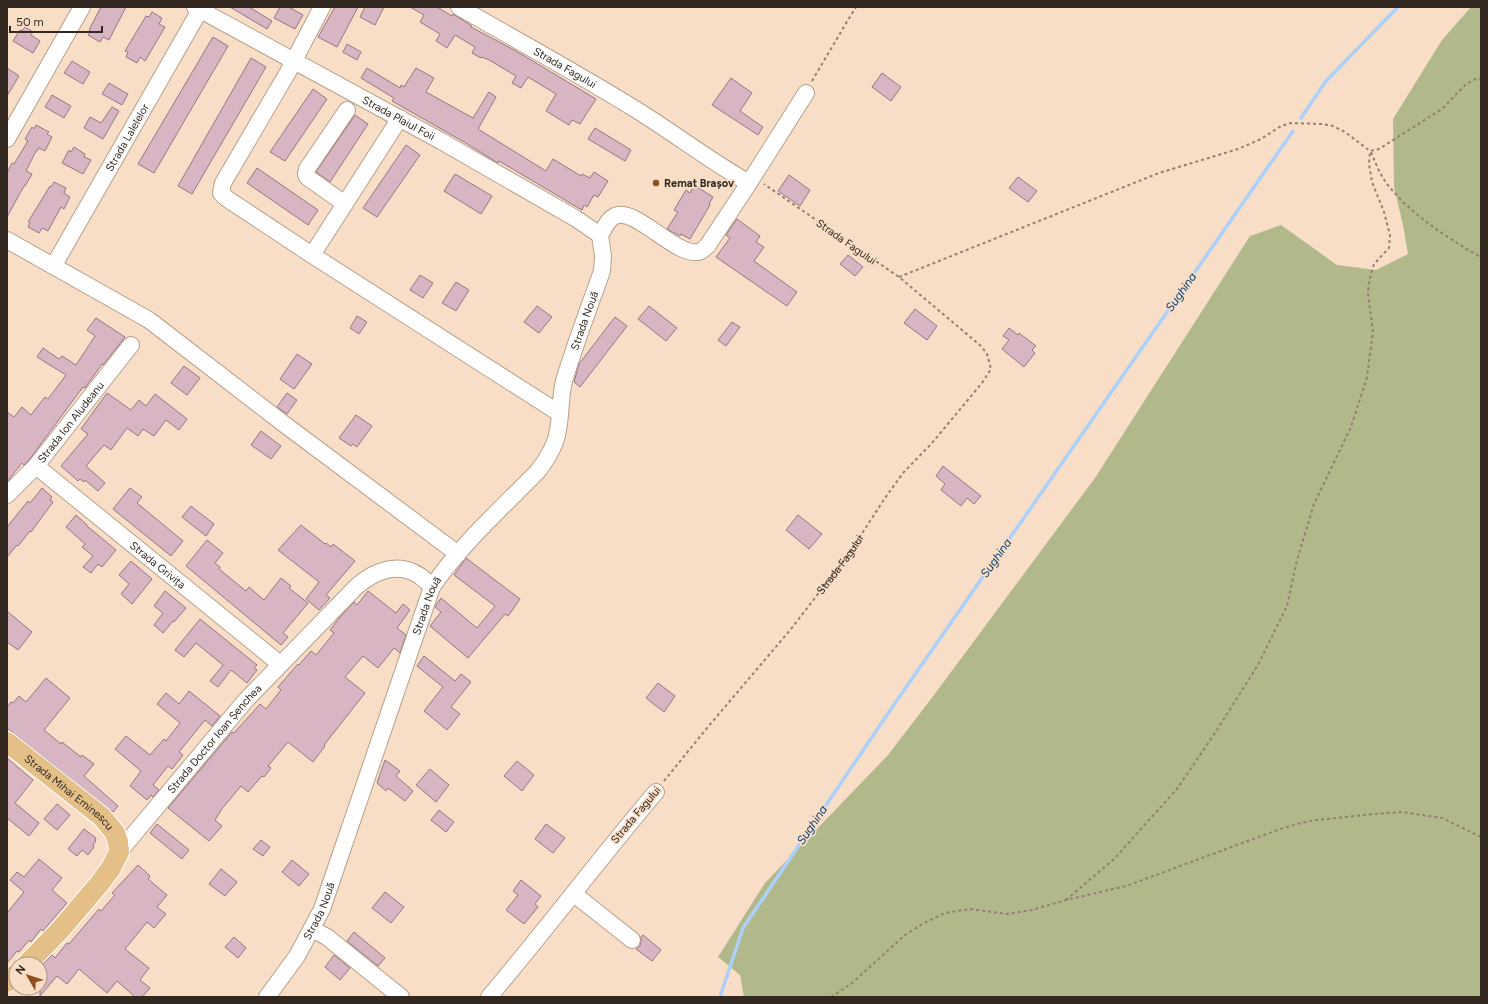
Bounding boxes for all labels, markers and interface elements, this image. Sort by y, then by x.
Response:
scale bar [10,8,102,34]
text: 50 m [16,15,44,29]
street label: Strada Fagului [531,44,599,91]
street label: Strada Plaiul Foii [360,93,437,143]
street label: Strada Lalelelor [103,101,152,174]
place label: Remat Brașov [664,177,735,190]
marker: Remat Brașov [651,178,661,188]
street label: Strada Fagului [813,217,879,267]
water label: Sughina [1163,270,1199,314]
street label: Strada Nouă [568,289,601,352]
street label: Strada Ion Aludeanu [35,379,106,465]
street label: Strada Fagului [814,532,866,597]
water label: Sughina [978,536,1014,580]
street label: Strada Grivița [127,539,188,591]
street label: Strada Nouă [410,574,444,637]
street label: Strada Doctor Ioan Șenchea [165,682,264,796]
street label: Strada Mihai Eminescu [22,752,116,833]
street label: Strada Fagului [608,784,664,846]
water label: Sughina [794,803,830,847]
street label: Strada Nouă [300,881,337,942]
north arrow [8,956,48,996]
text: N [13,963,28,977]

